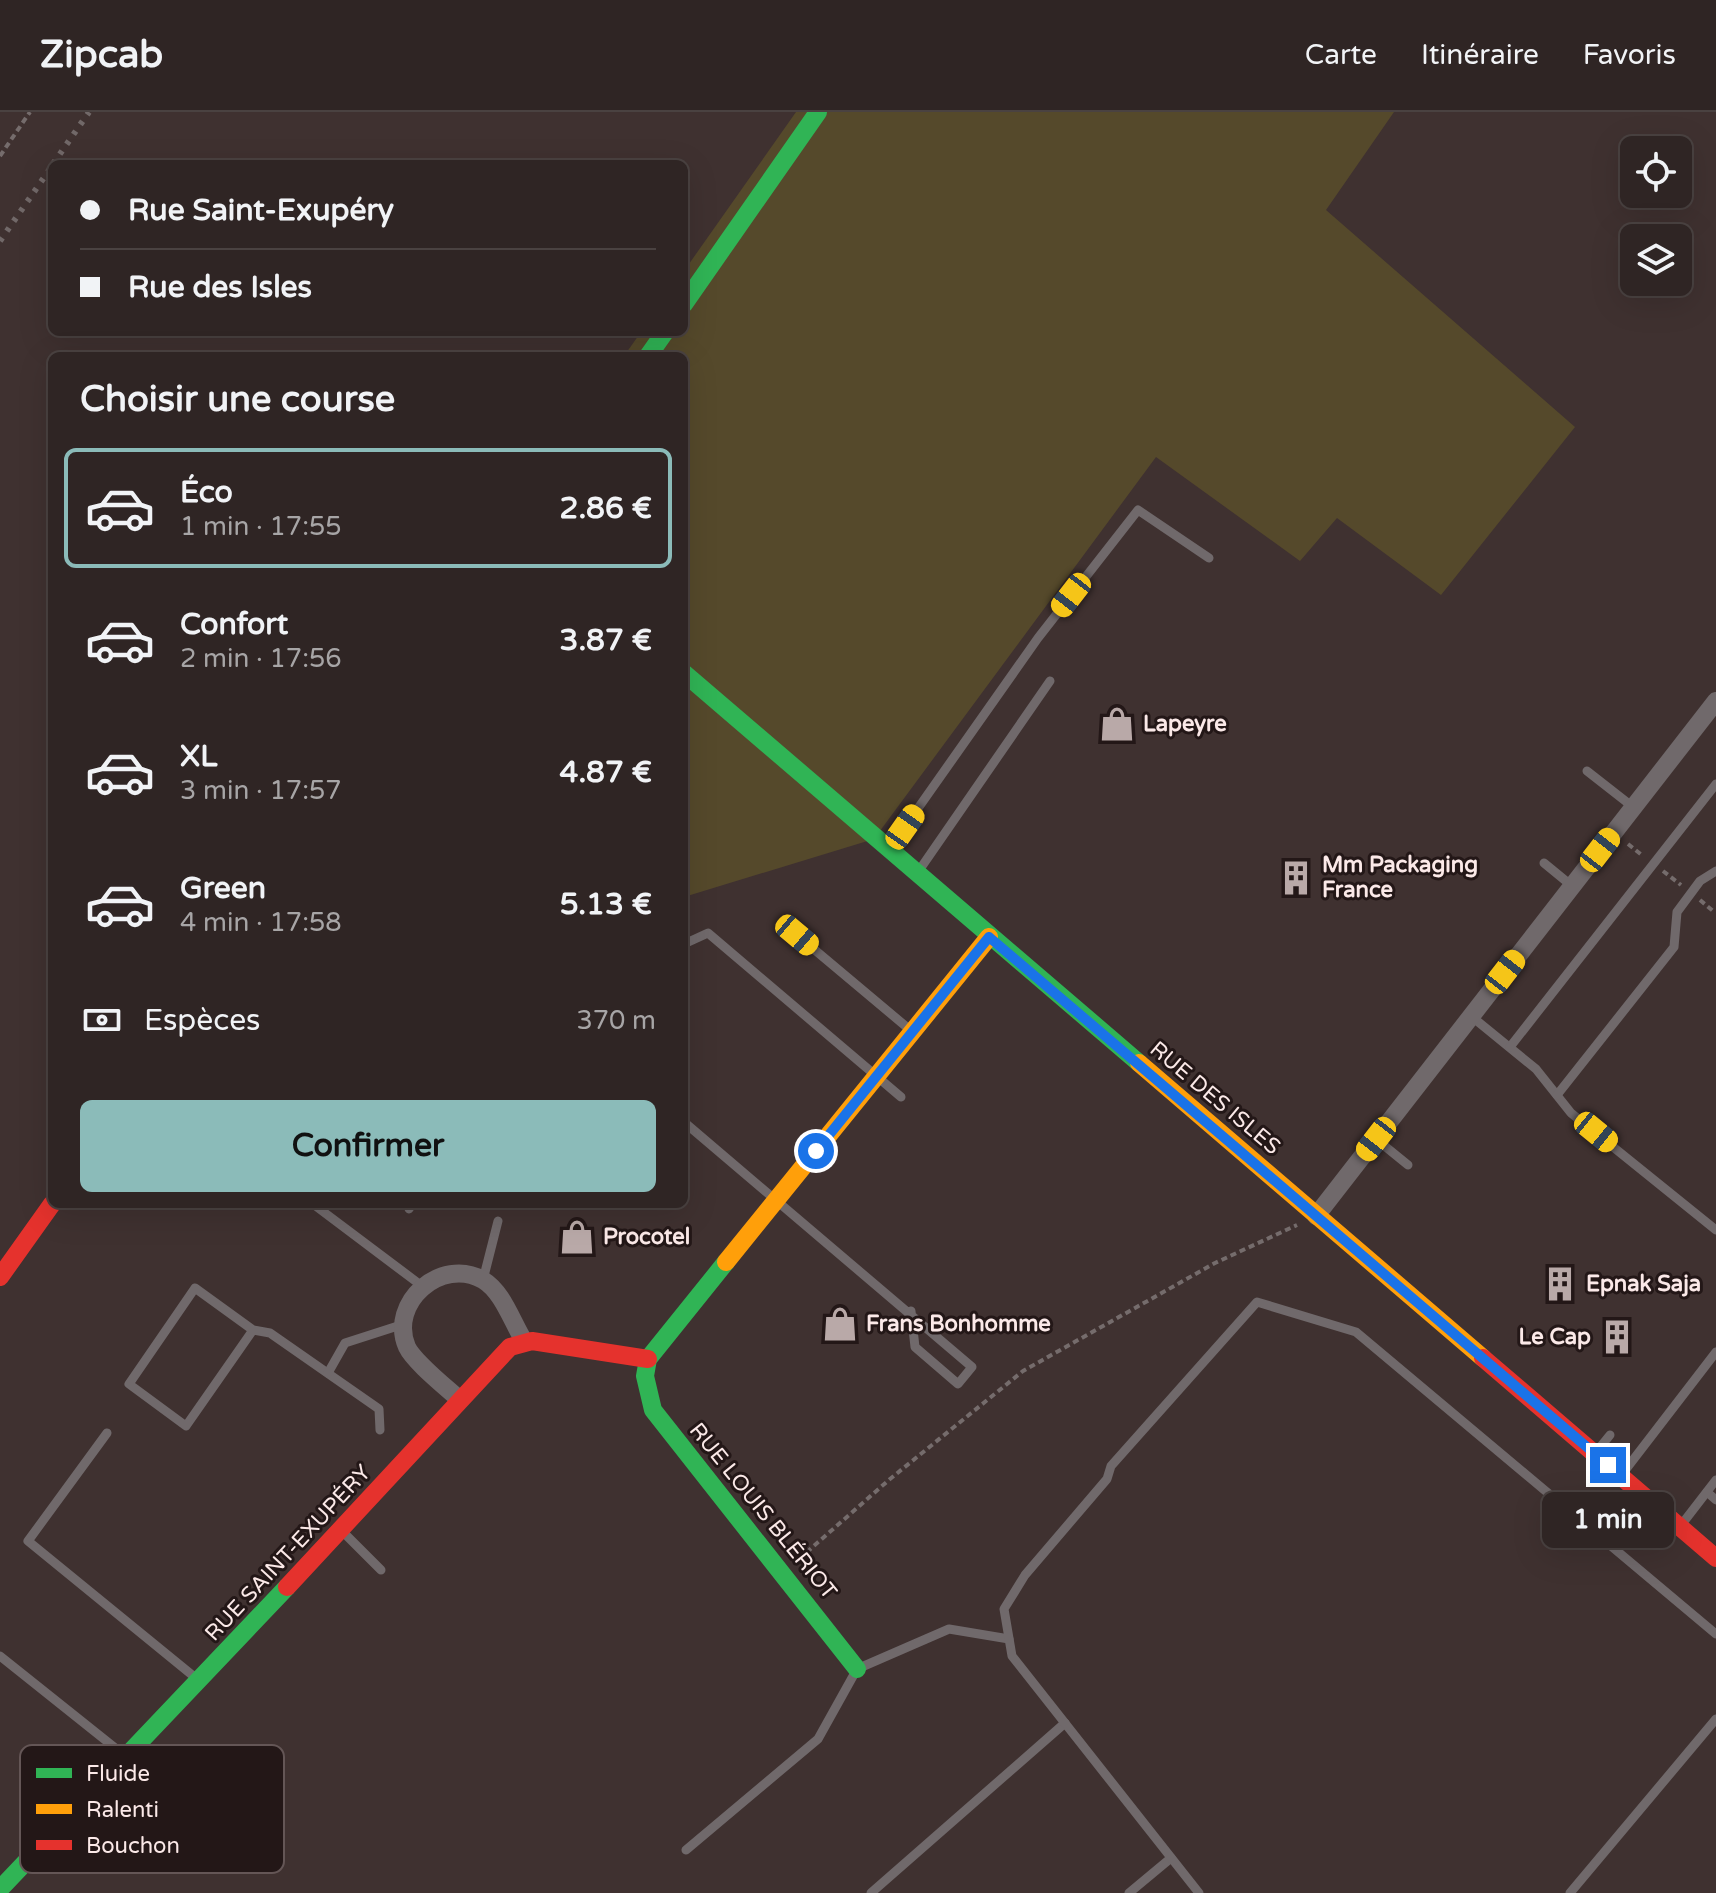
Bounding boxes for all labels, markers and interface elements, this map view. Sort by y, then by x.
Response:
text: Zipcab [40,32,163,78]
text: Carte [1305,38,1377,72]
text: Itinéraire [1421,38,1539,72]
text: Favoris [1583,38,1676,72]
map controls [1620,136,1692,296]
button: locate [1620,136,1692,208]
text: Rue Saint-Exupéry [128,192,394,229]
button: layers [1620,224,1692,296]
text: Rue des Isles [128,269,312,306]
text: Choisir une course [80,378,395,421]
icon: car [84,472,156,544]
text: Éco [180,474,233,511]
text: 2.86 € [560,490,652,527]
text: 1 min · 17:55 [180,511,342,542]
car [1047,569,1095,621]
icon: car [84,604,156,676]
text: Confort [180,606,288,643]
text: 3.87 € [560,622,652,659]
text: 2 min · 17:56 [180,643,342,674]
shop icon: Lapeyre [1098,705,1136,743]
place label: Lapeyre [1143,711,1227,737]
icon: car [84,736,156,808]
text: XL [180,738,217,775]
text: 4.87 € [560,754,652,791]
text: 3 min · 17:57 [180,775,342,806]
car [881,800,929,854]
car [1576,824,1624,876]
place label: Mm Packaging France [1322,852,1478,903]
building icon: Mm Packaging France [1277,859,1315,897]
icon: car [84,868,156,940]
text: Green [180,870,266,907]
text: 5.13 € [560,886,652,923]
text: 4 min · 17:58 [180,907,342,938]
car [771,910,823,960]
car [1481,946,1529,998]
icon: cash [80,998,124,1042]
text: Espèces [144,1002,261,1039]
text: 370 m [576,1005,656,1036]
street label: RUE DES ISLES [1145,1036,1285,1160]
button: Confirmer [80,1100,656,1192]
car [1570,1108,1622,1156]
car [1352,1113,1400,1165]
route start [798,1133,834,1169]
shop icon: Procotel [558,1218,596,1256]
place label: Procotel [603,1224,690,1250]
building icon: Epnak Saja [1541,1265,1579,1303]
place label: Epnak Saja [1586,1271,1701,1297]
shop icon: Frans Bonhomme [821,1305,859,1343]
place label: Frans Bonhomme [866,1311,1051,1337]
building icon: Le Cap [1598,1318,1636,1356]
place label: Le Cap [1519,1324,1591,1350]
street label: RUE LOUIS BLÉRIOT [684,1417,843,1605]
route end [1590,1447,1626,1483]
street label: RUE SAINT-EXUPÉRY [199,1459,376,1646]
callout: 1 min [1542,1493,1674,1549]
text: 1 min [1573,1504,1643,1535]
legend [20,1745,284,1873]
text: Fluide [86,1761,150,1787]
text: Ralenti [86,1797,159,1823]
text: Bouchon [86,1833,180,1859]

